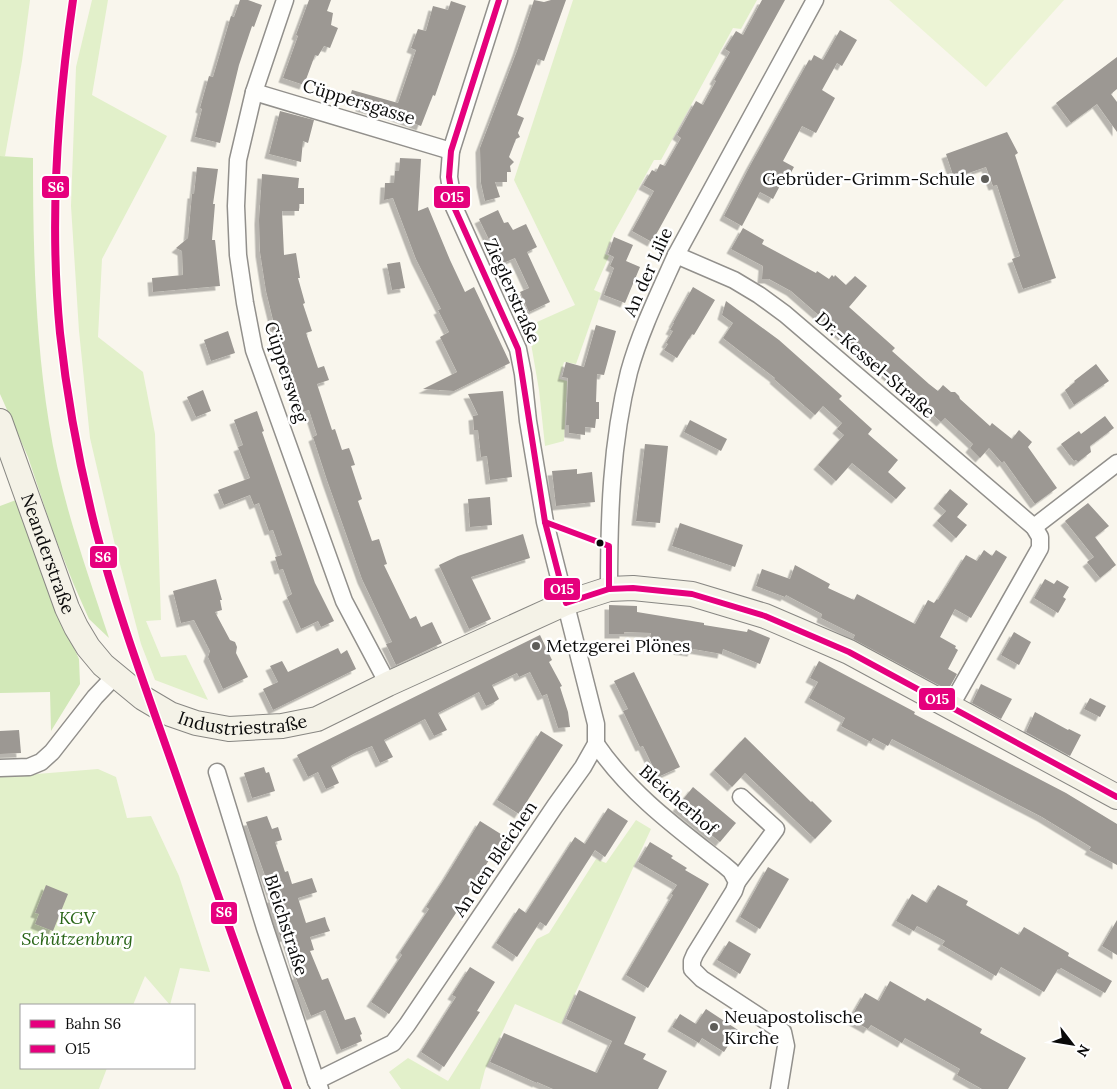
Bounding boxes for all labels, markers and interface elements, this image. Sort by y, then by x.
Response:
street label: Cüppersgasse [300,74,418,130]
place label: Gebrüder-Grimm-Schule [762,167,975,190]
marker: Gebrüder-Grimm-Schule [979,173,991,185]
line badge: S6 [41,175,70,199]
text: S6 [48,178,64,196]
line badge: O15 [433,185,471,209]
text: O15 [440,188,464,206]
street label: An der Lilie [617,223,677,321]
street label: Zieglerstraße [479,235,546,347]
street label: Dr.-Kessel-Straße [811,306,940,423]
street label: Cüppersweg [259,319,314,426]
street label: Neanderstraße [16,490,80,618]
unlabelled marker [595,538,605,548]
line badge: S6 [89,545,118,569]
text: S6 [95,548,111,566]
line badge: O15 [543,577,581,601]
text: O15 [550,580,574,598]
place label: Metzgerei Plönes [546,634,690,657]
marker: Metzgerei Plönes [530,640,542,652]
line badge: O15 [918,687,956,711]
text: O15 [925,690,949,708]
street label: Industriestraße [175,706,309,740]
street label: Bleicherhof [635,759,723,841]
street label: An den Bleichen [447,796,542,922]
street label: Bleichstraße [259,871,314,979]
line badge: S6 [210,901,238,925]
text: S6 [216,903,232,921]
park label: KGV Schützenburg [21,906,133,950]
legend [20,1004,195,1069]
place label: Neuapostolische Kirche [724,1005,863,1049]
text: Bahn S6 [65,1014,121,1033]
north arrow [1047,1019,1097,1069]
marker: Neuapostolische Kirche [708,1021,720,1033]
text: O15 [65,1039,91,1058]
text: N [1073,1041,1094,1060]

